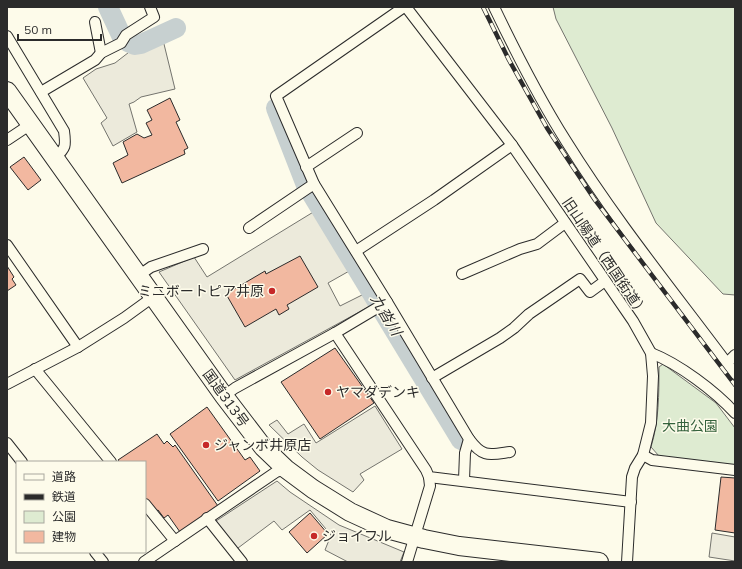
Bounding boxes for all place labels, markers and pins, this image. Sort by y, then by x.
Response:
place label: ミニボートピア井原 [138,282,264,300]
marker: ミニボートピア井原 [267,286,277,296]
place label: ヤマダデンキ [336,383,420,401]
marker: ヤマダデンキ [323,387,333,397]
place label: ジャンボ井原店 [214,436,311,454]
marker: ジャンボ井原店 [201,440,211,450]
place label: ジョイフル [322,527,392,545]
marker: ジョイフル [309,531,319,541]

